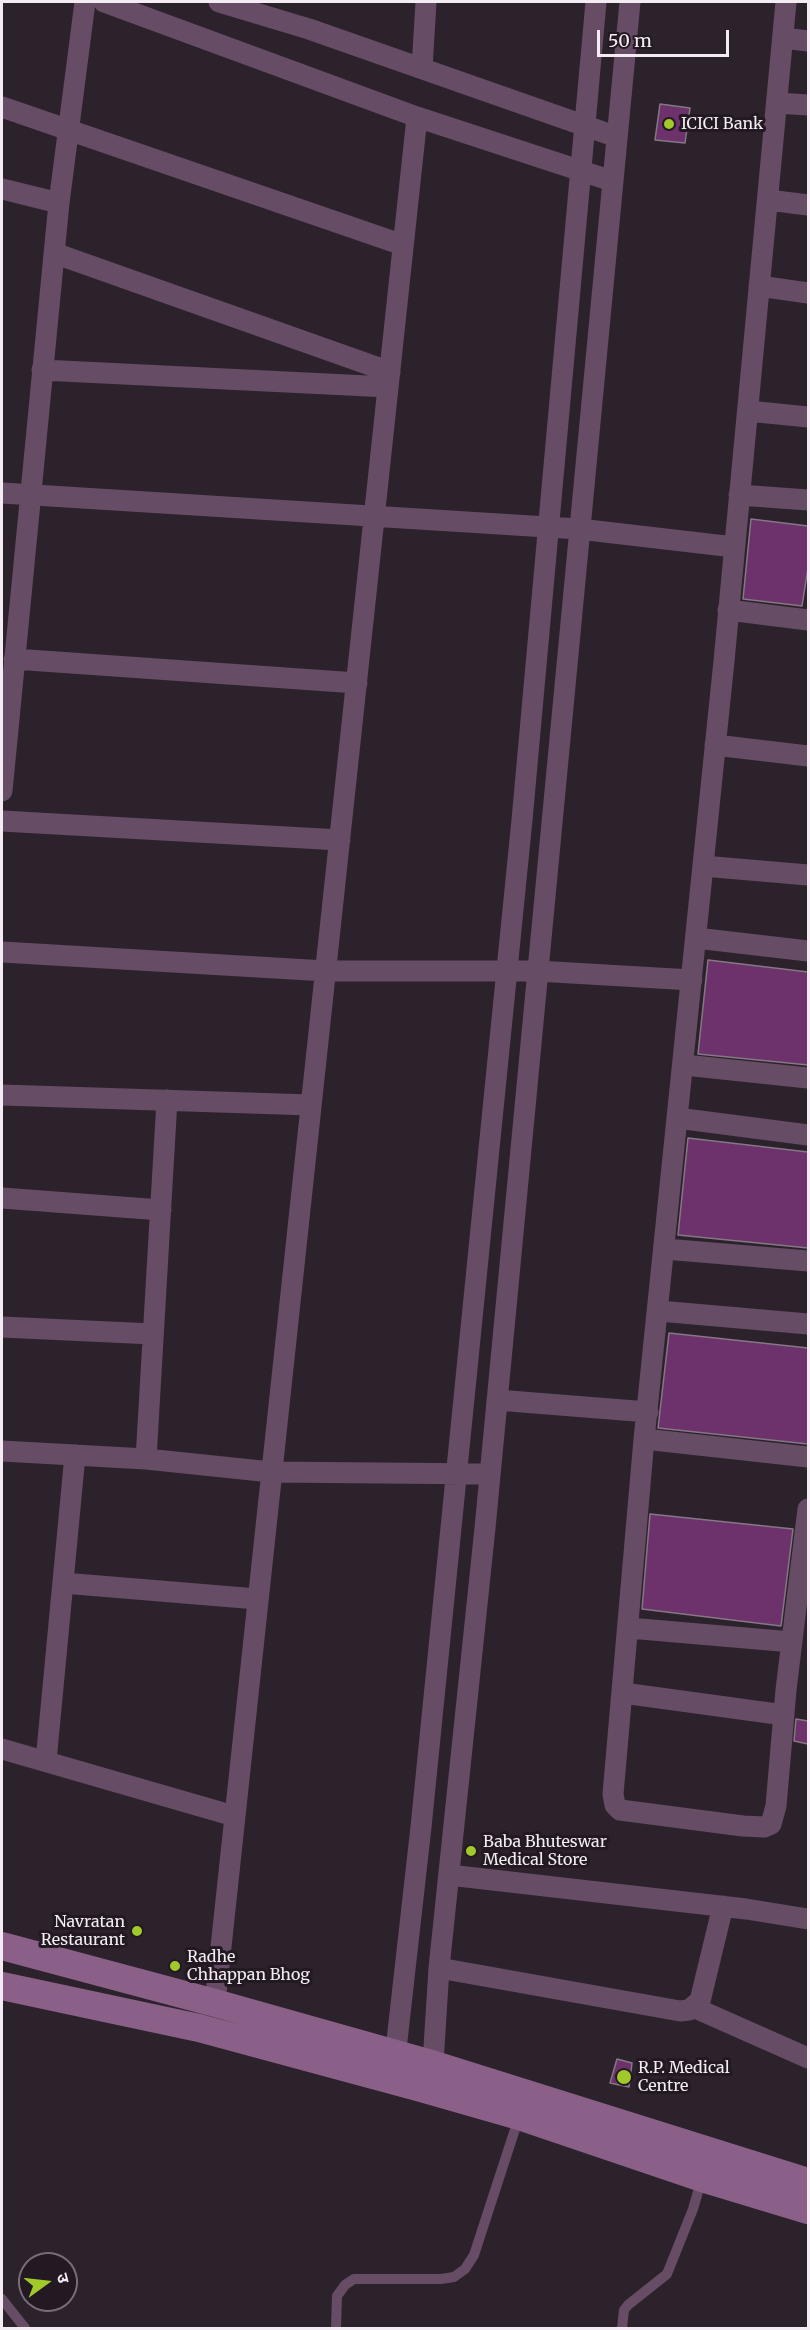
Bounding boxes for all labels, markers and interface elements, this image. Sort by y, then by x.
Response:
scale bar [600,18,732,56]
text: 50 m [608,29,652,52]
place label: ICICI Bank [681,114,763,134]
marker: ICICI Bank [662,117,676,131]
place label: Baba Bhuteswar Medical Store [483,1832,607,1870]
marker: Baba Bhuteswar Medical Store [464,1844,478,1858]
place label: Navratan Restaurant [41,1912,125,1950]
marker: Navratan Restaurant [130,1924,144,1938]
place label: Radhe Chhappan Bhog [187,1947,310,1985]
marker: Radhe Chhappan Bhog [168,1959,182,1973]
place label: R.P. Medical Centre [638,2058,730,2096]
marker: R.P. Medical Centre [615,2068,633,2086]
north arrow [18,2252,78,2312]
text: उ [53,2271,74,2285]

